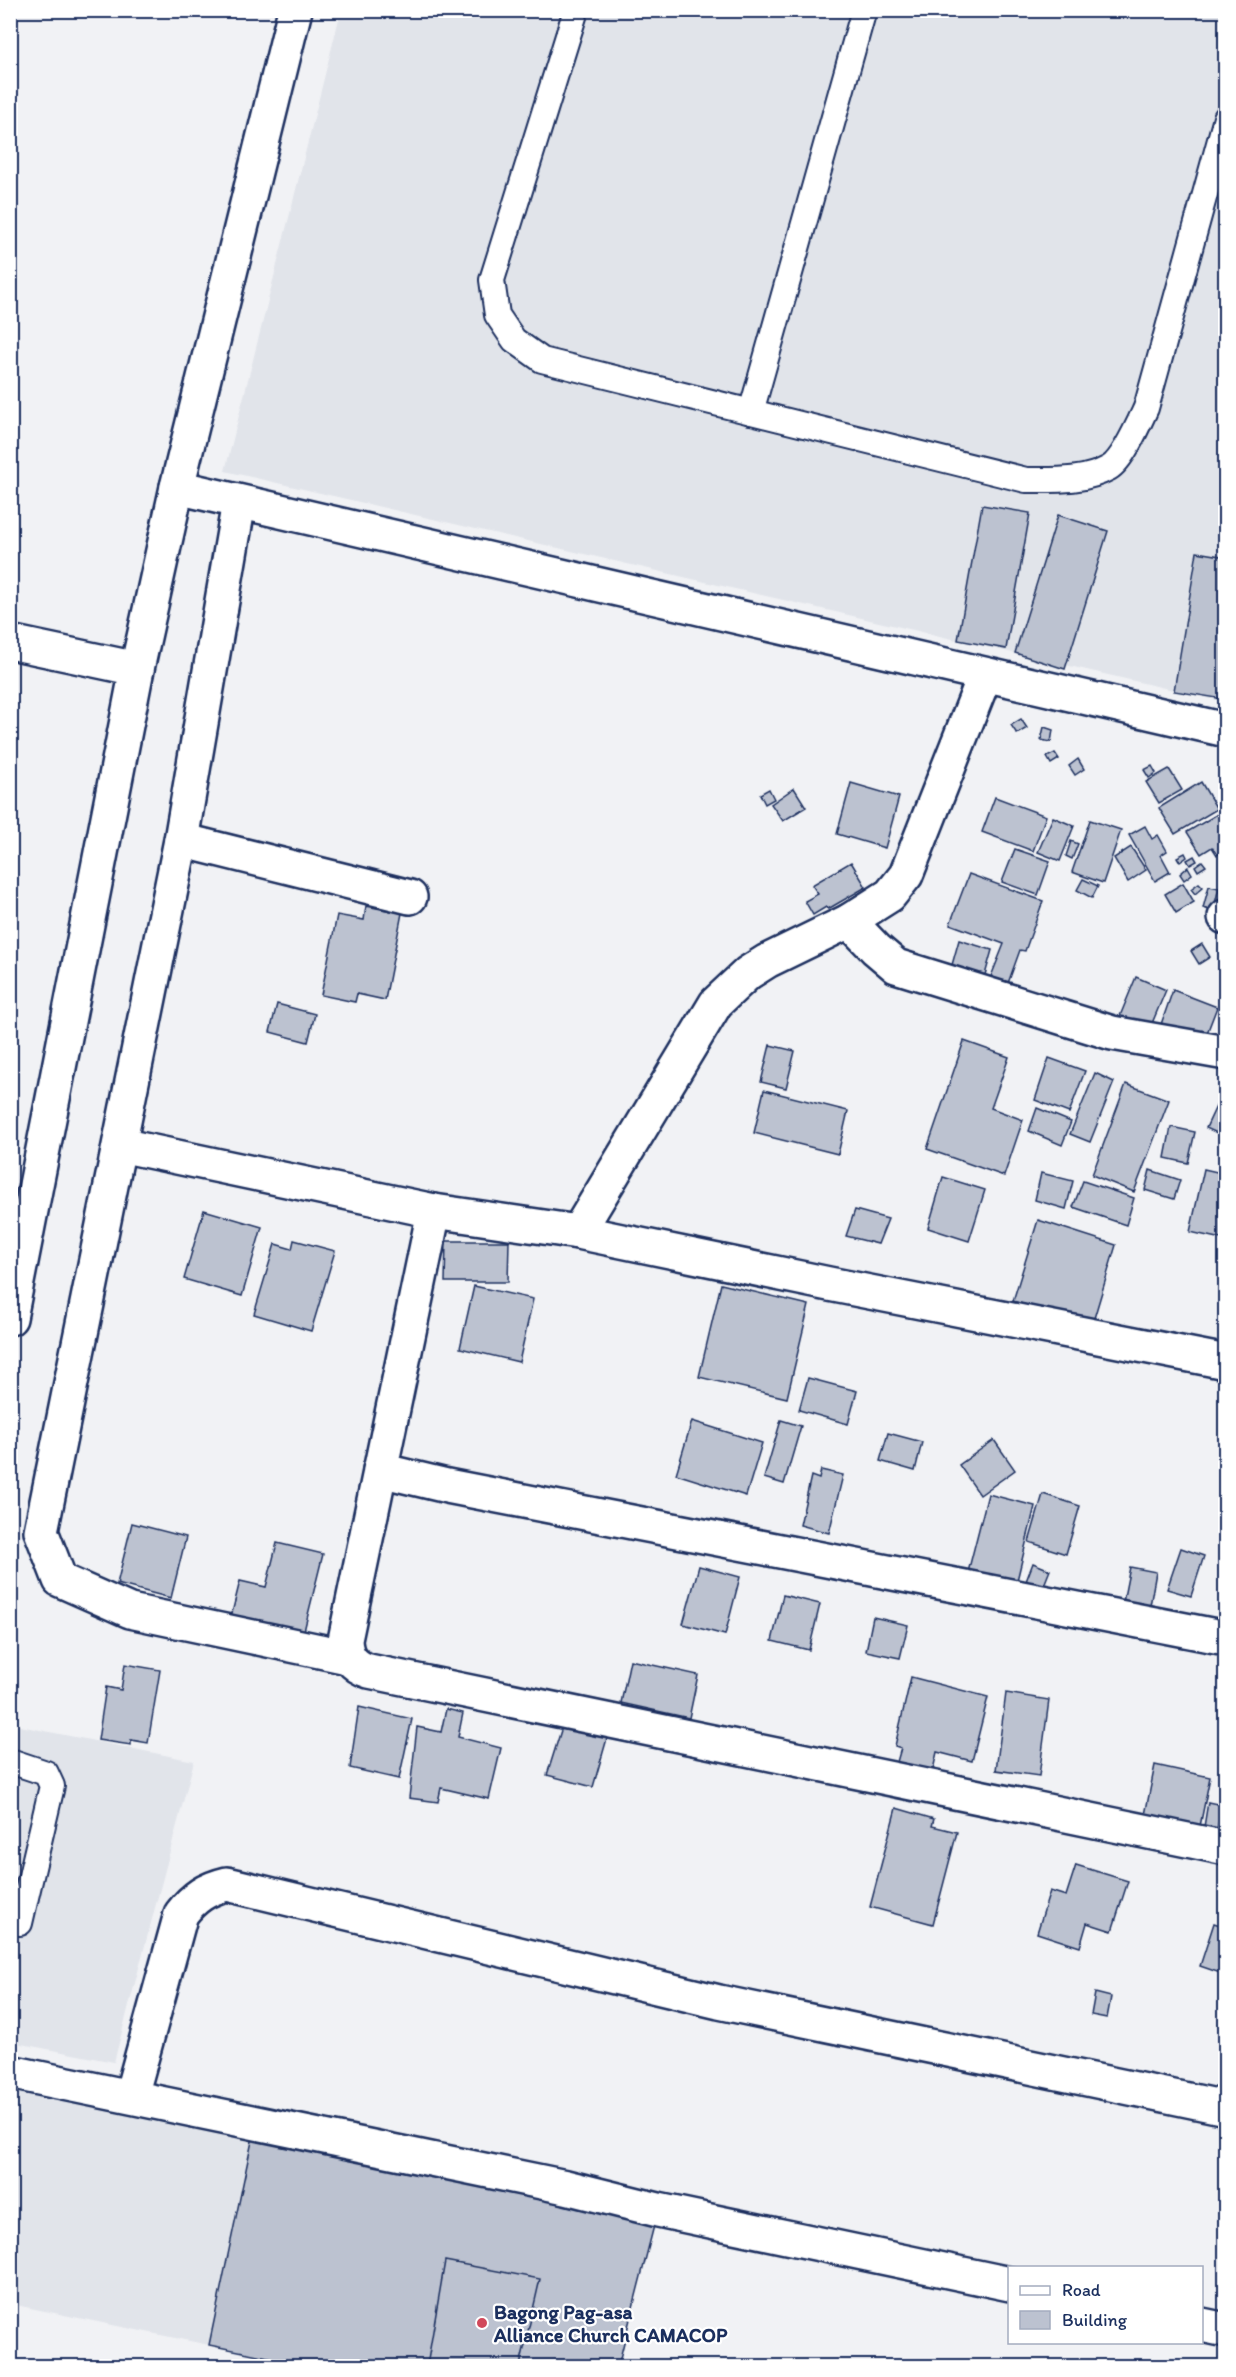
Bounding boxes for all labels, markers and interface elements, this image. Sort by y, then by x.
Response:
legend [1008,2266,1203,2344]
text: Road [1062,2279,1101,2301]
place label: Bagong Pag-asa Alliance Church CAMACOP [493,2300,728,2347]
text: Building [1062,2309,1128,2331]
marker: Bagong Pag-asa Alliance Church CAMACOP [475,2316,489,2330]

